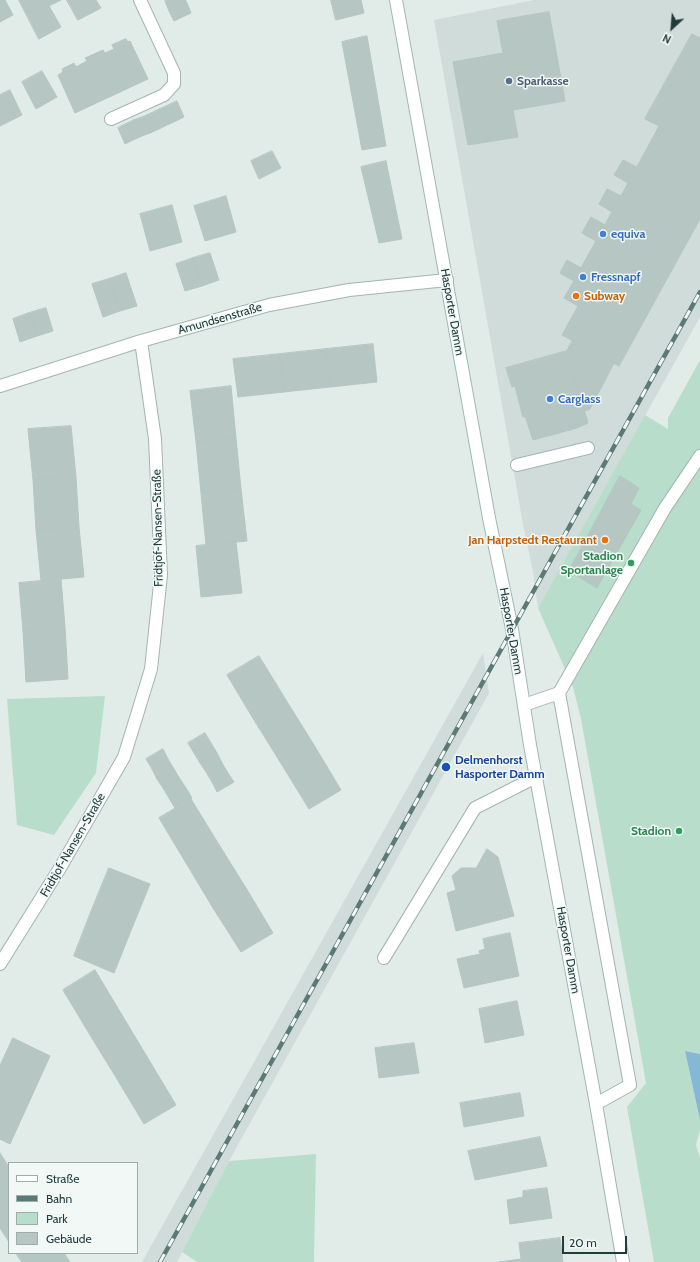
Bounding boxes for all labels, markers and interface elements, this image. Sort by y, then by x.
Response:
north arrow [652,8,692,48]
text: N [660,31,673,47]
place label: Sparkasse [517,74,569,88]
marker: Sparkasse [504,76,514,86]
place label: equiva [611,227,645,241]
marker: equiva [598,229,608,239]
street label: Hasporter Damm [437,267,467,357]
place label: Fressnapf [591,270,641,284]
marker: Fressnapf [578,272,588,282]
place label: Subway [584,289,625,303]
marker: Subway [571,291,581,301]
street label: Amundsenstraße [176,300,264,338]
place label: Carglass [558,392,600,406]
marker: Carglass [545,394,555,404]
street label: Fridtjof-Nansen-Straße [150,469,166,587]
place label: Jan Harpstedt Restaurant [468,533,597,547]
marker: Jan Harpstedt Restaurant [600,535,610,545]
place label: Stadion Sportanlage [560,549,623,577]
marker: Stadion Sportanlage [626,558,636,568]
street label: Hasporter Damm [496,586,526,676]
place label: Delmenhorst Hasporter Damm [455,753,545,781]
marker: Delmenhorst Hasporter Damm [440,761,452,773]
street label: Fridtjof-Nansen-Straße [37,791,109,899]
place label: Stadion [631,824,671,838]
marker: Stadion [674,826,684,836]
street label: Hasporter Damm [553,905,583,995]
legend [8,1162,138,1254]
text: Straße [46,1171,79,1186]
text: Bahn [46,1191,72,1206]
text: Park [46,1211,68,1226]
scale bar [564,1228,629,1254]
text: Gebäude [46,1231,92,1246]
text: 20 m [569,1235,597,1250]

